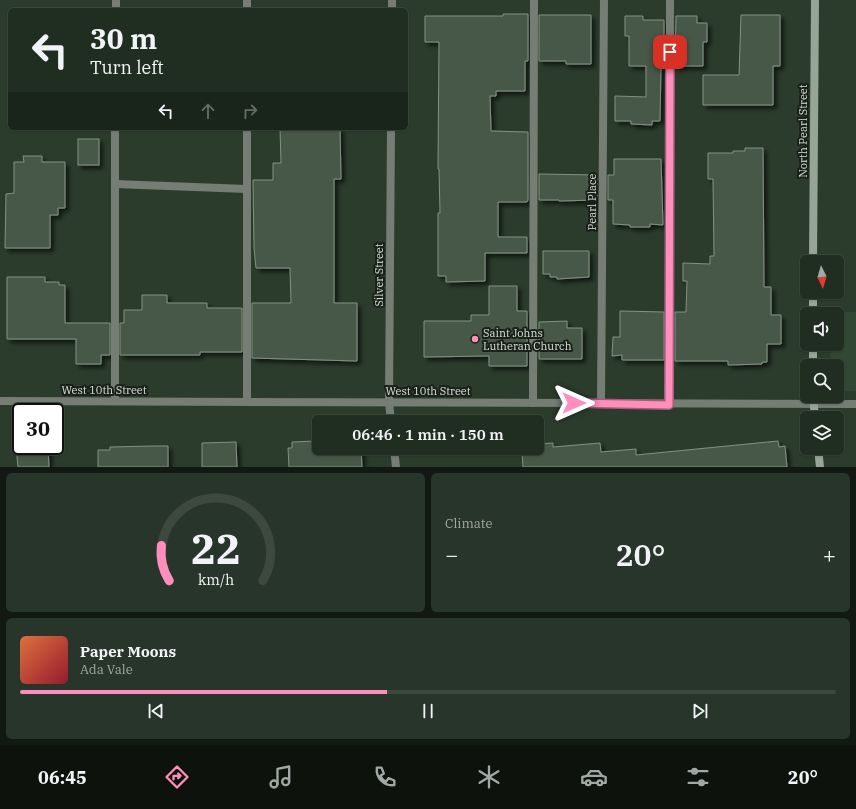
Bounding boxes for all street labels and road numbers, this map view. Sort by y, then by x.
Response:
street label: North Pearl Street [796,84,810,178]
street label: Pearl Place [585,173,599,231]
street label: Silver Street [372,243,386,307]
street label: West 10th Street [61,383,147,397]
street label: West 10th Street [385,384,471,398]

